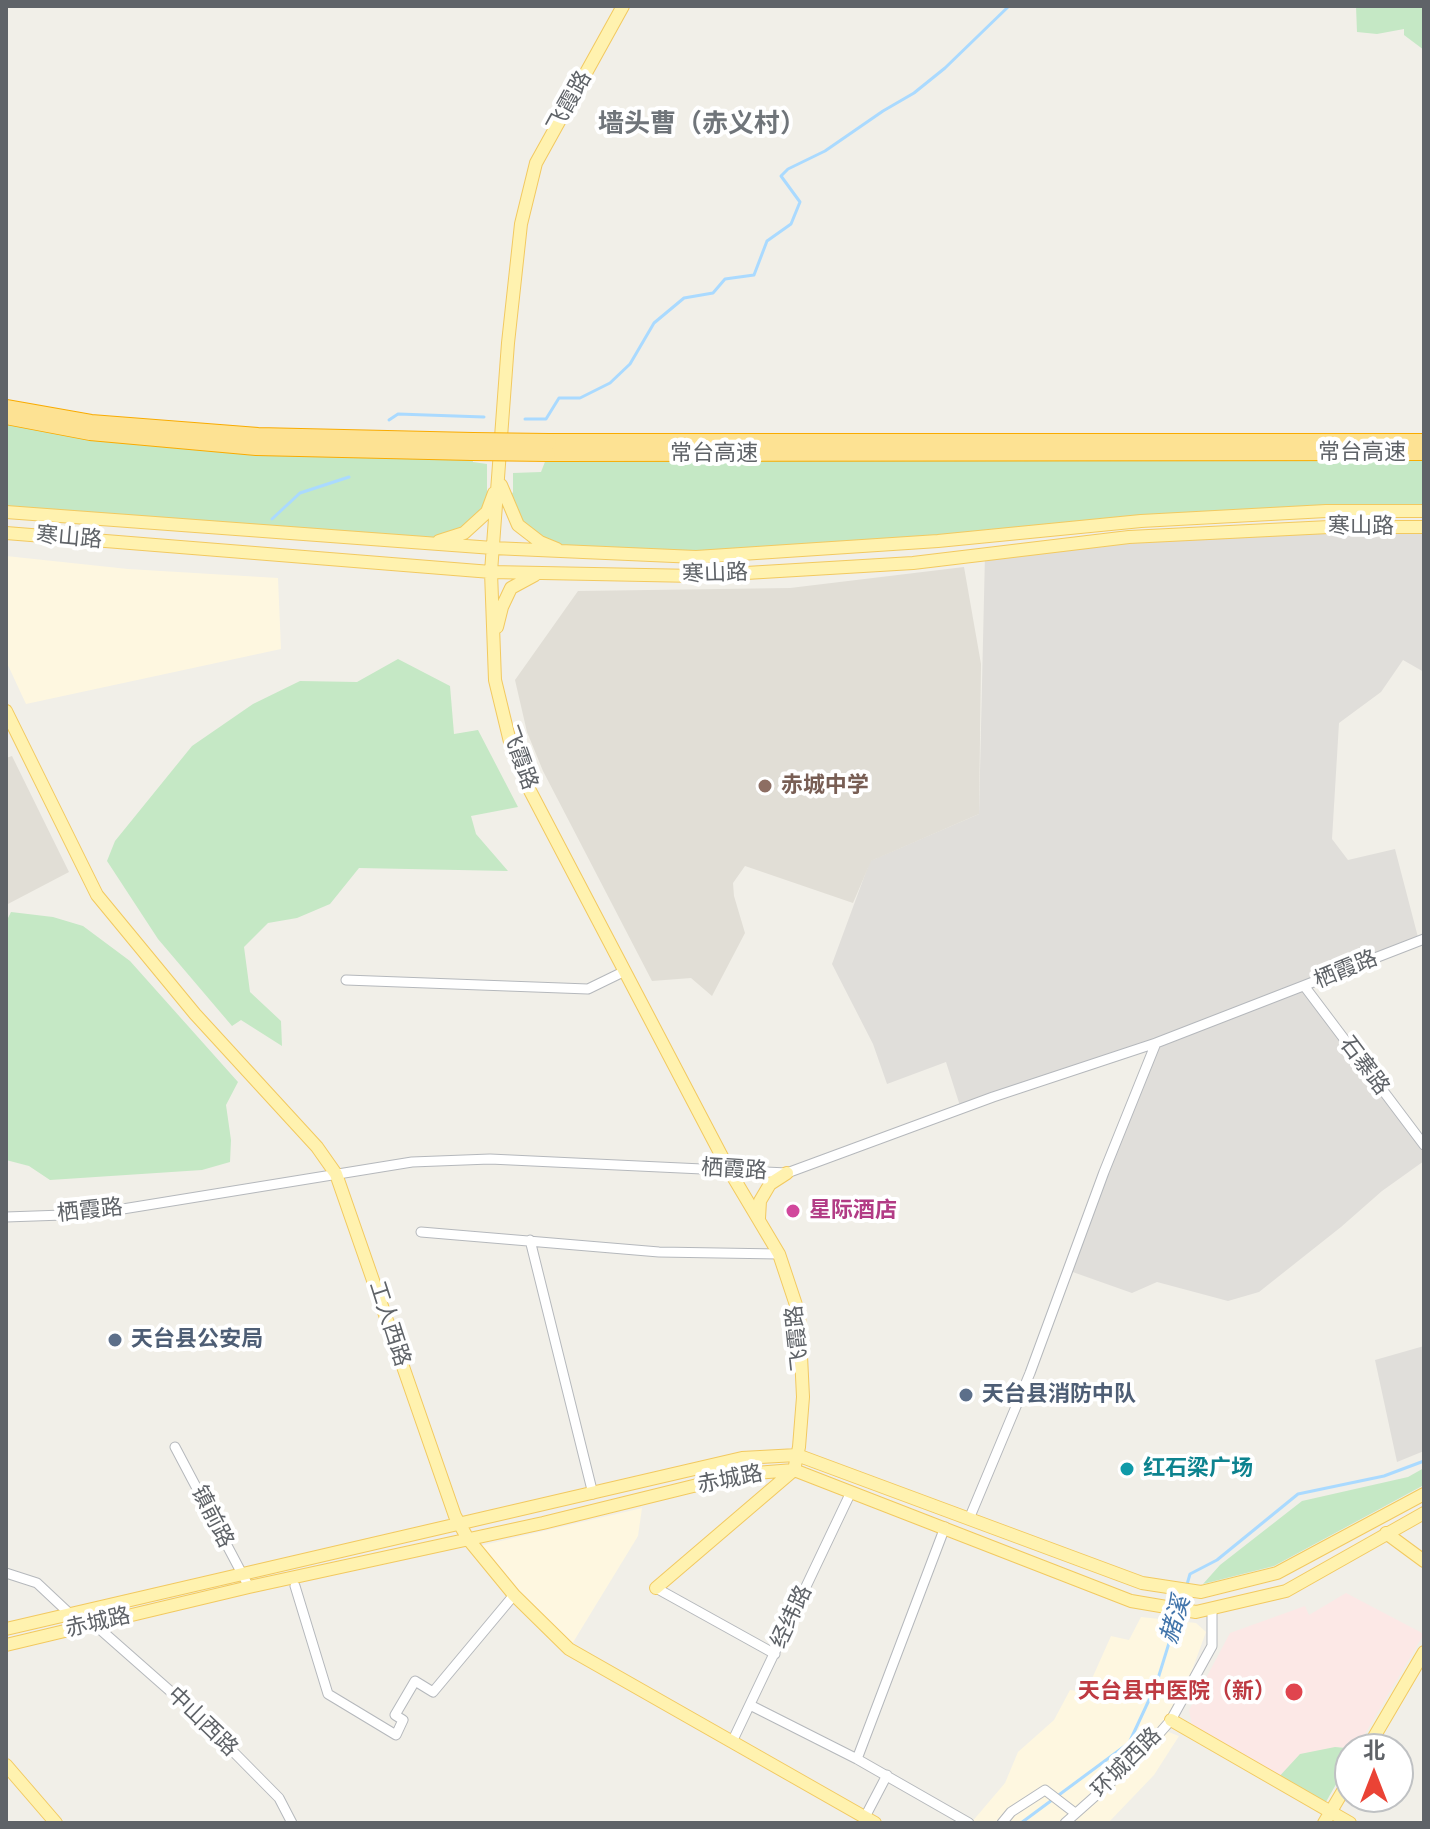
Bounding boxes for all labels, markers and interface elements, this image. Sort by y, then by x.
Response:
street label: 飞霞路 [542,67,598,137]
district label: 墙头曹（赤义村） [598,109,806,141]
street label: 常台高速 [1318,440,1406,466]
street label: 常台高速 [670,441,758,467]
street label: 寒山路 [1328,514,1394,540]
street label: 寒山路 [35,522,103,554]
street label: 寒山路 [682,560,748,588]
street label: 飞霞路 [495,722,543,794]
place label: 赤城中学 [781,773,869,799]
marker: 赤城中学 [756,777,774,795]
street label: 栖霞路 [1310,945,1382,995]
street label: 石寨路 [1334,1032,1394,1100]
street label: 栖霞路 [700,1155,768,1185]
street label: 栖霞路 [56,1194,124,1228]
place label: 星际酒店 [809,1198,897,1224]
marker: 星际酒店 [784,1202,802,1220]
street label: 工人西路 [363,1278,415,1370]
street label: 飞霞路 [781,1304,815,1372]
place label: 天台县公安局 [131,1327,263,1353]
marker: 天台县公安局 [106,1331,124,1349]
place label: 天台县消防中队 [982,1382,1136,1408]
marker: 天台县消防中队 [957,1386,975,1404]
place label: 红石梁广场 [1143,1456,1253,1482]
marker: 红石梁广场 [1118,1460,1136,1478]
street label: 赤城路 [695,1461,765,1499]
street label: 镇前路 [185,1482,239,1552]
street label: 经纬路 [766,1582,818,1652]
water label: 赭溪 [1155,1593,1197,1647]
street label: 赤城路 [63,1603,133,1643]
place label: 天台县中医院（新） [1078,1679,1276,1705]
marker: 天台县中医院（新） [1283,1681,1305,1703]
street label: 中山西路 [161,1682,243,1762]
street label: 环城西路 [1087,1723,1167,1803]
north arrow [1334,1733,1414,1813]
text: 北 [1363,1738,1385,1763]

